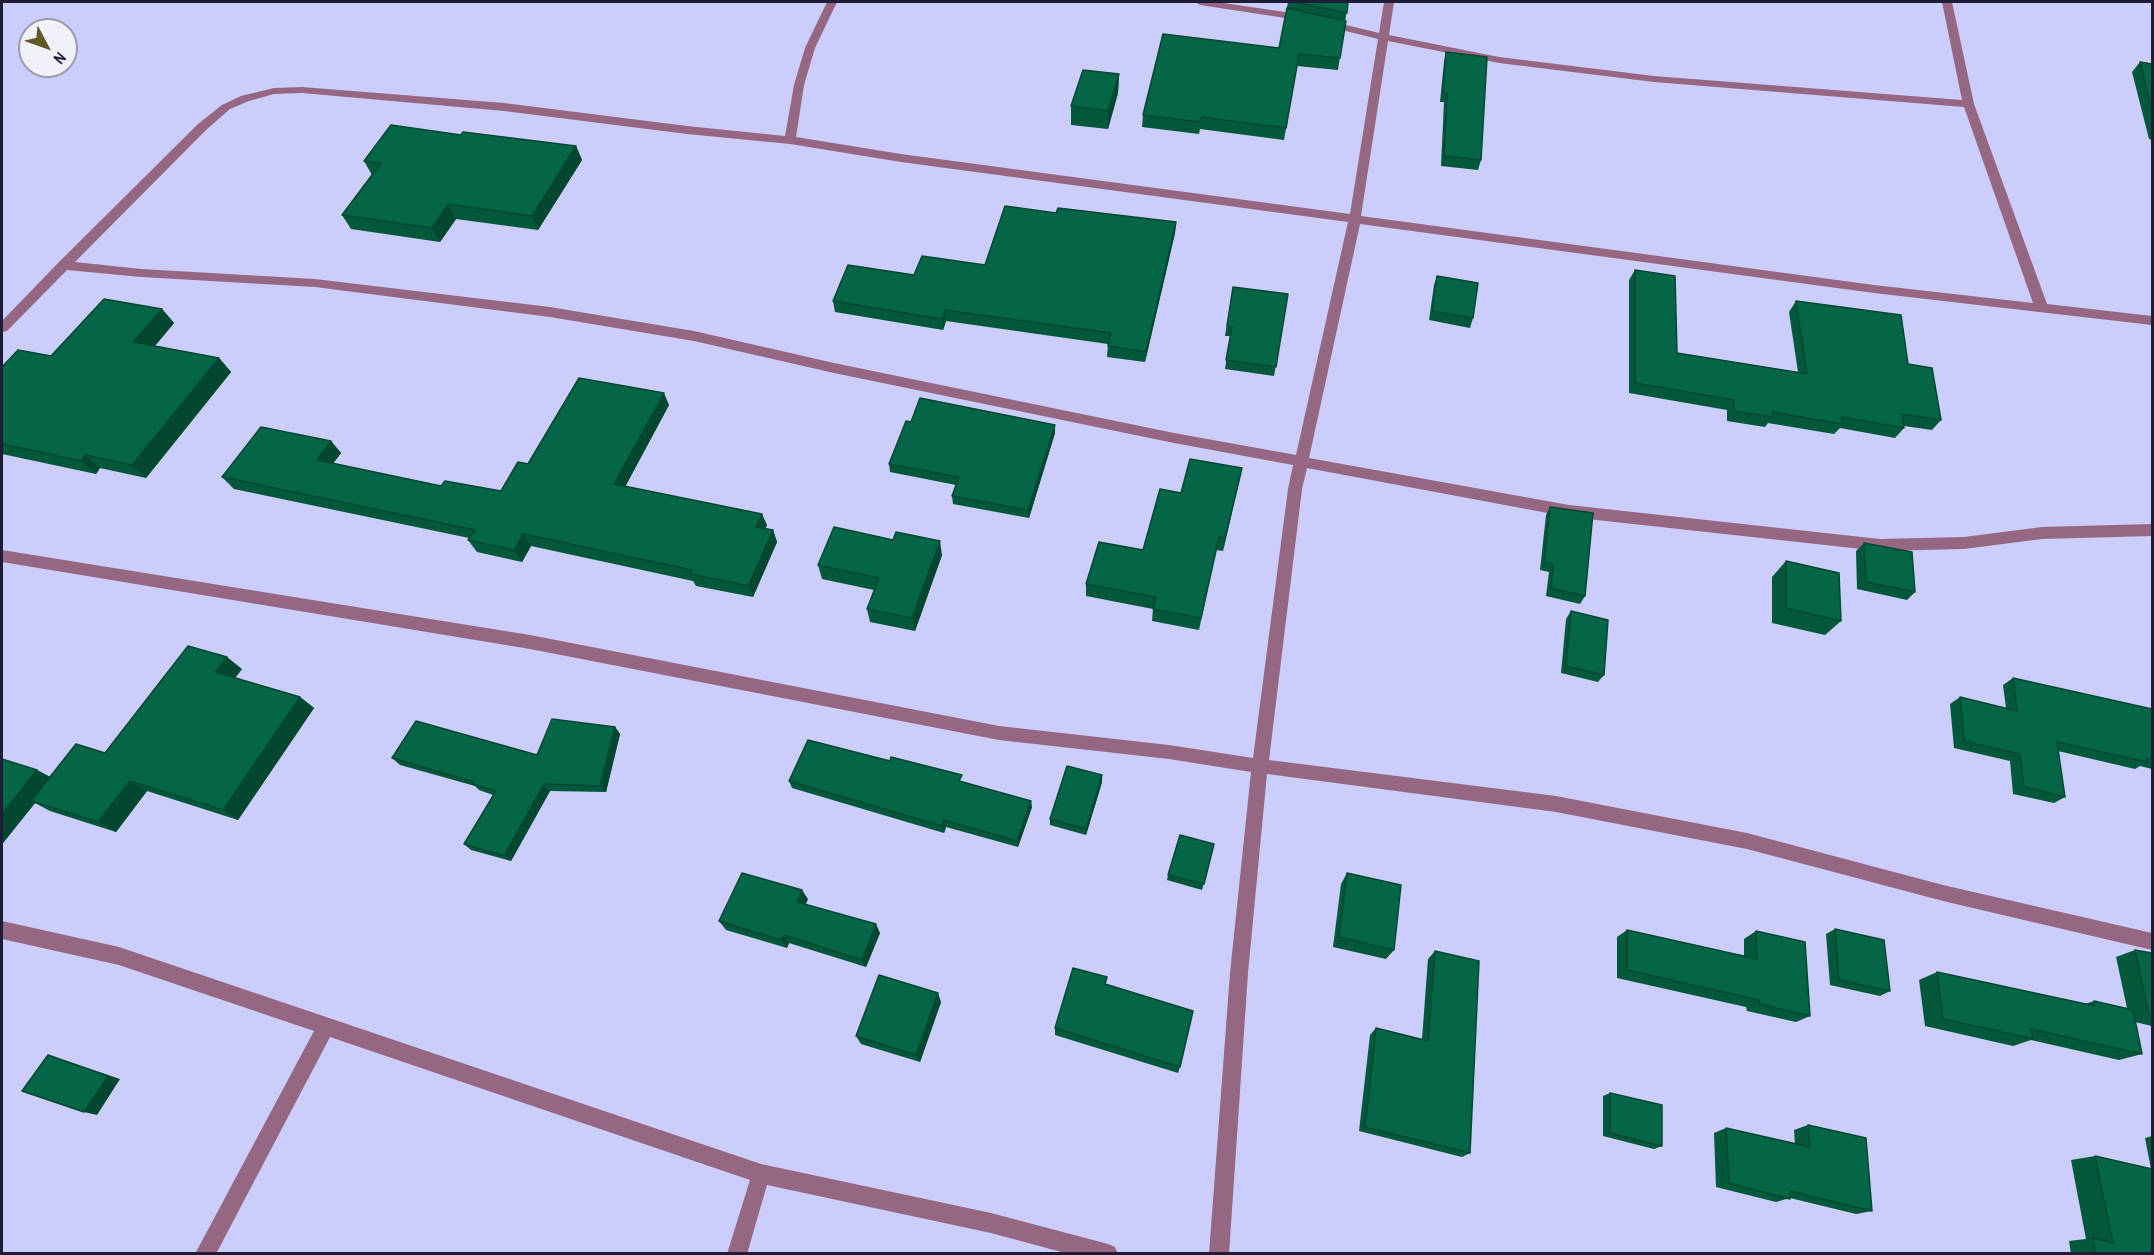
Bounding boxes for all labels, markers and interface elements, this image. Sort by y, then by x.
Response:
north arrow [18,18,78,78]
text: N [49,48,71,69]

